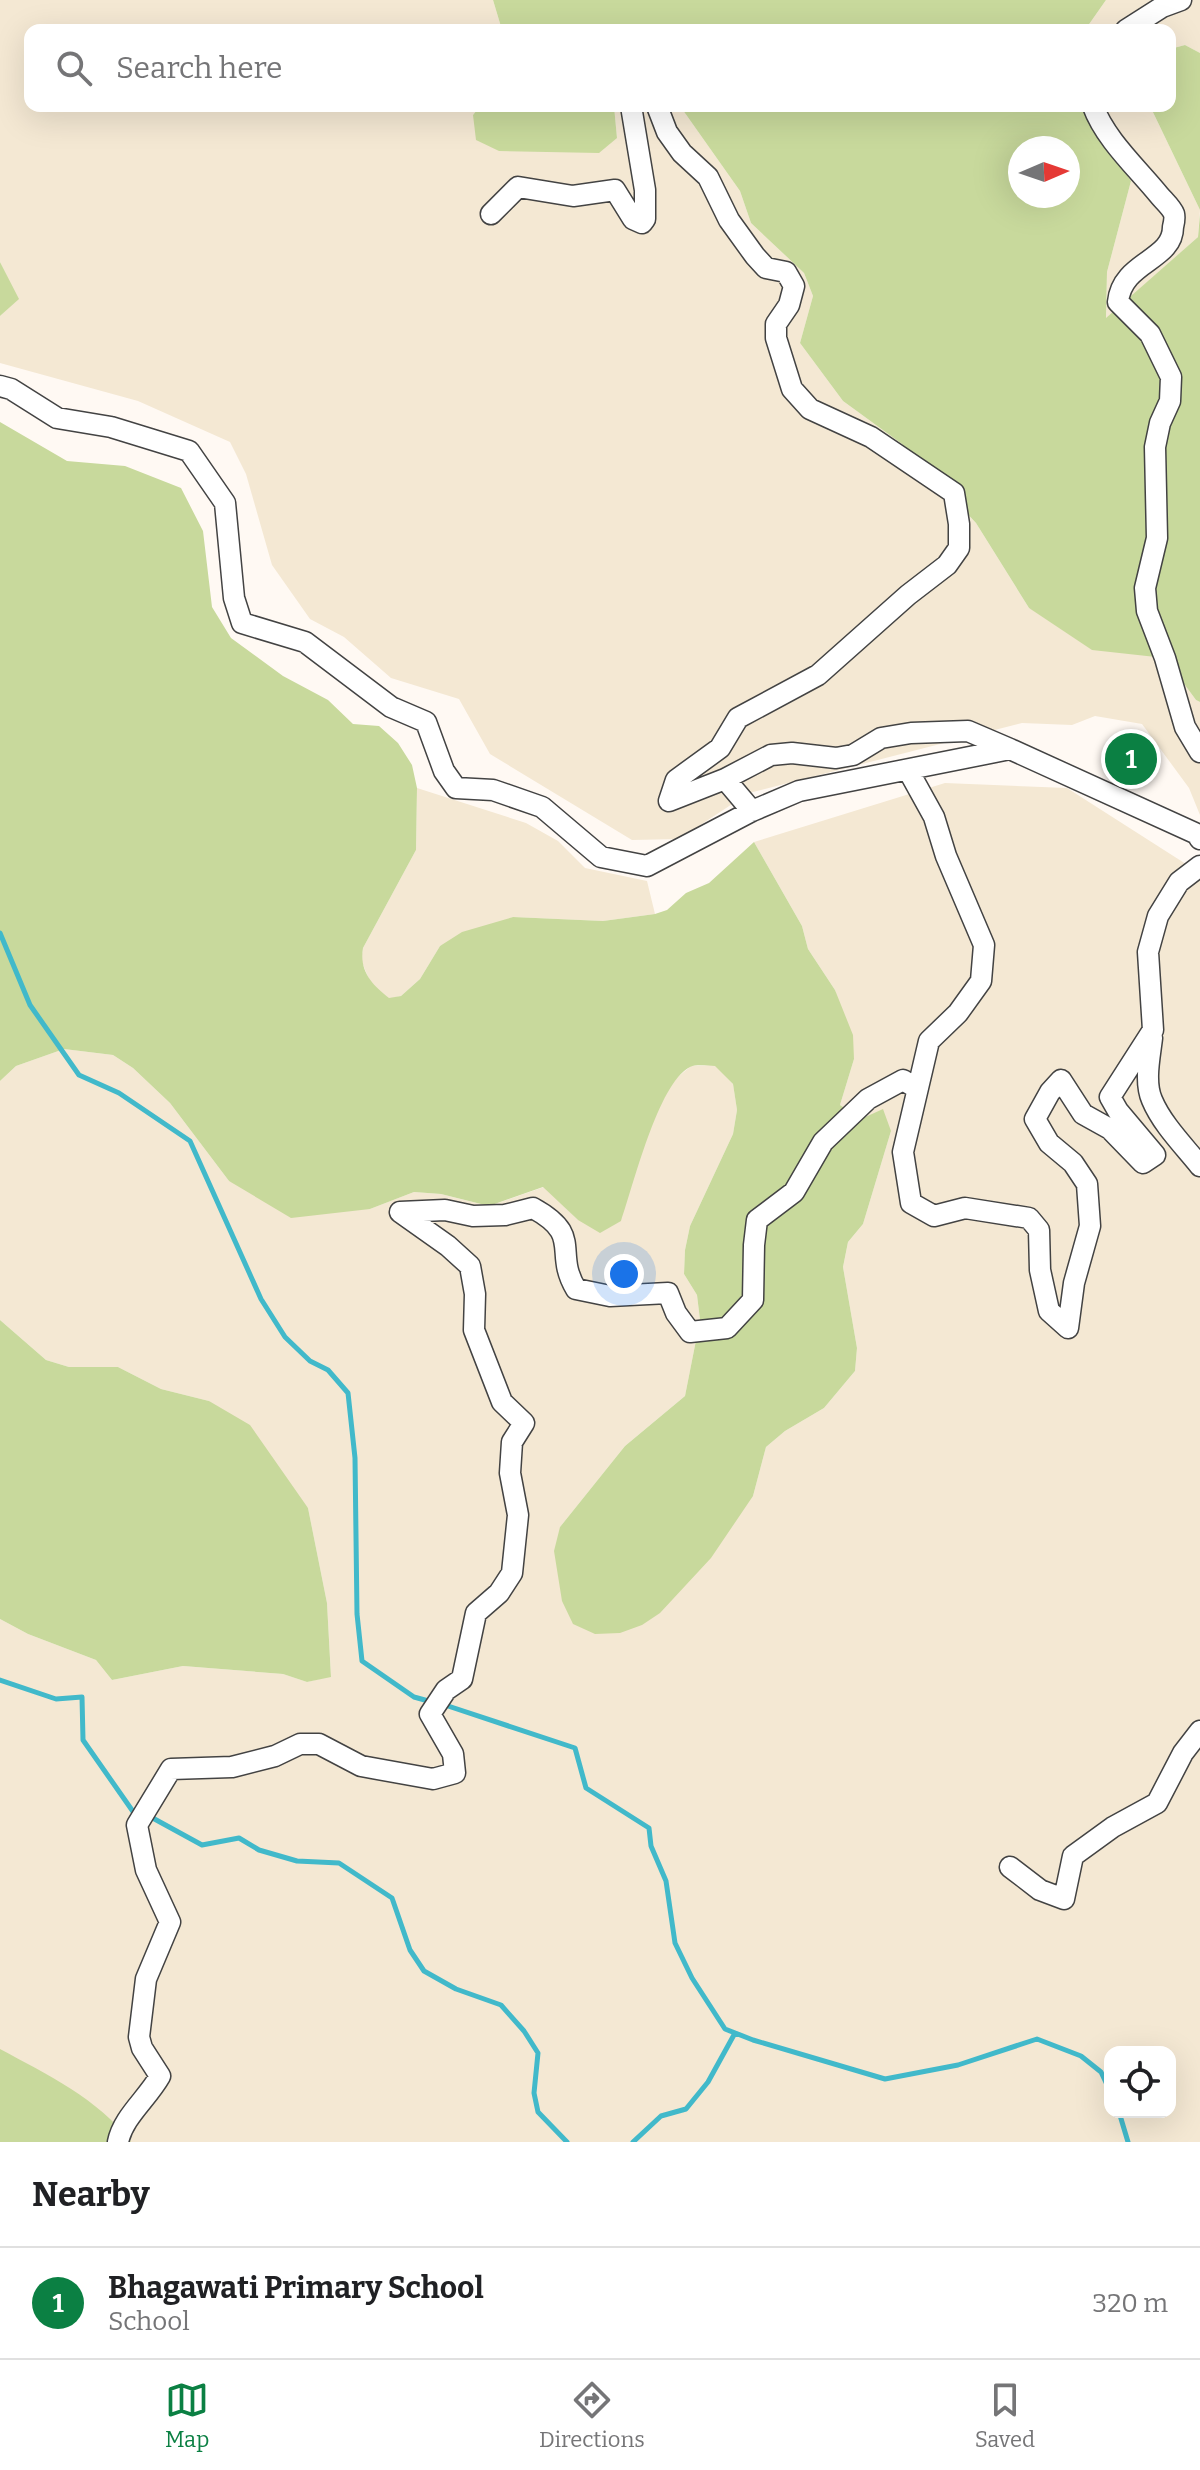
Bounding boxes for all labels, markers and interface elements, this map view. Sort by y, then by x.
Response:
search box [24,24,1176,112]
icon: search [52,46,96,90]
text: Search here [116,50,283,86]
north arrow [1008,136,1080,208]
pin: 1 [1105,729,1157,789]
your location [604,1254,644,1294]
map controls [1104,2046,1176,2118]
button: locate [1104,2046,1176,2118]
text: Nearby [32,2174,150,2215]
text: Bhagawati Primary School [108,2270,484,2306]
text: 1 [52,2288,64,2319]
text: 320 m [1092,2288,1168,2319]
text: School [108,2306,190,2337]
tab: Map [165,2378,209,2453]
tab: Directions [539,2378,645,2453]
tab: Saved [975,2378,1035,2453]

